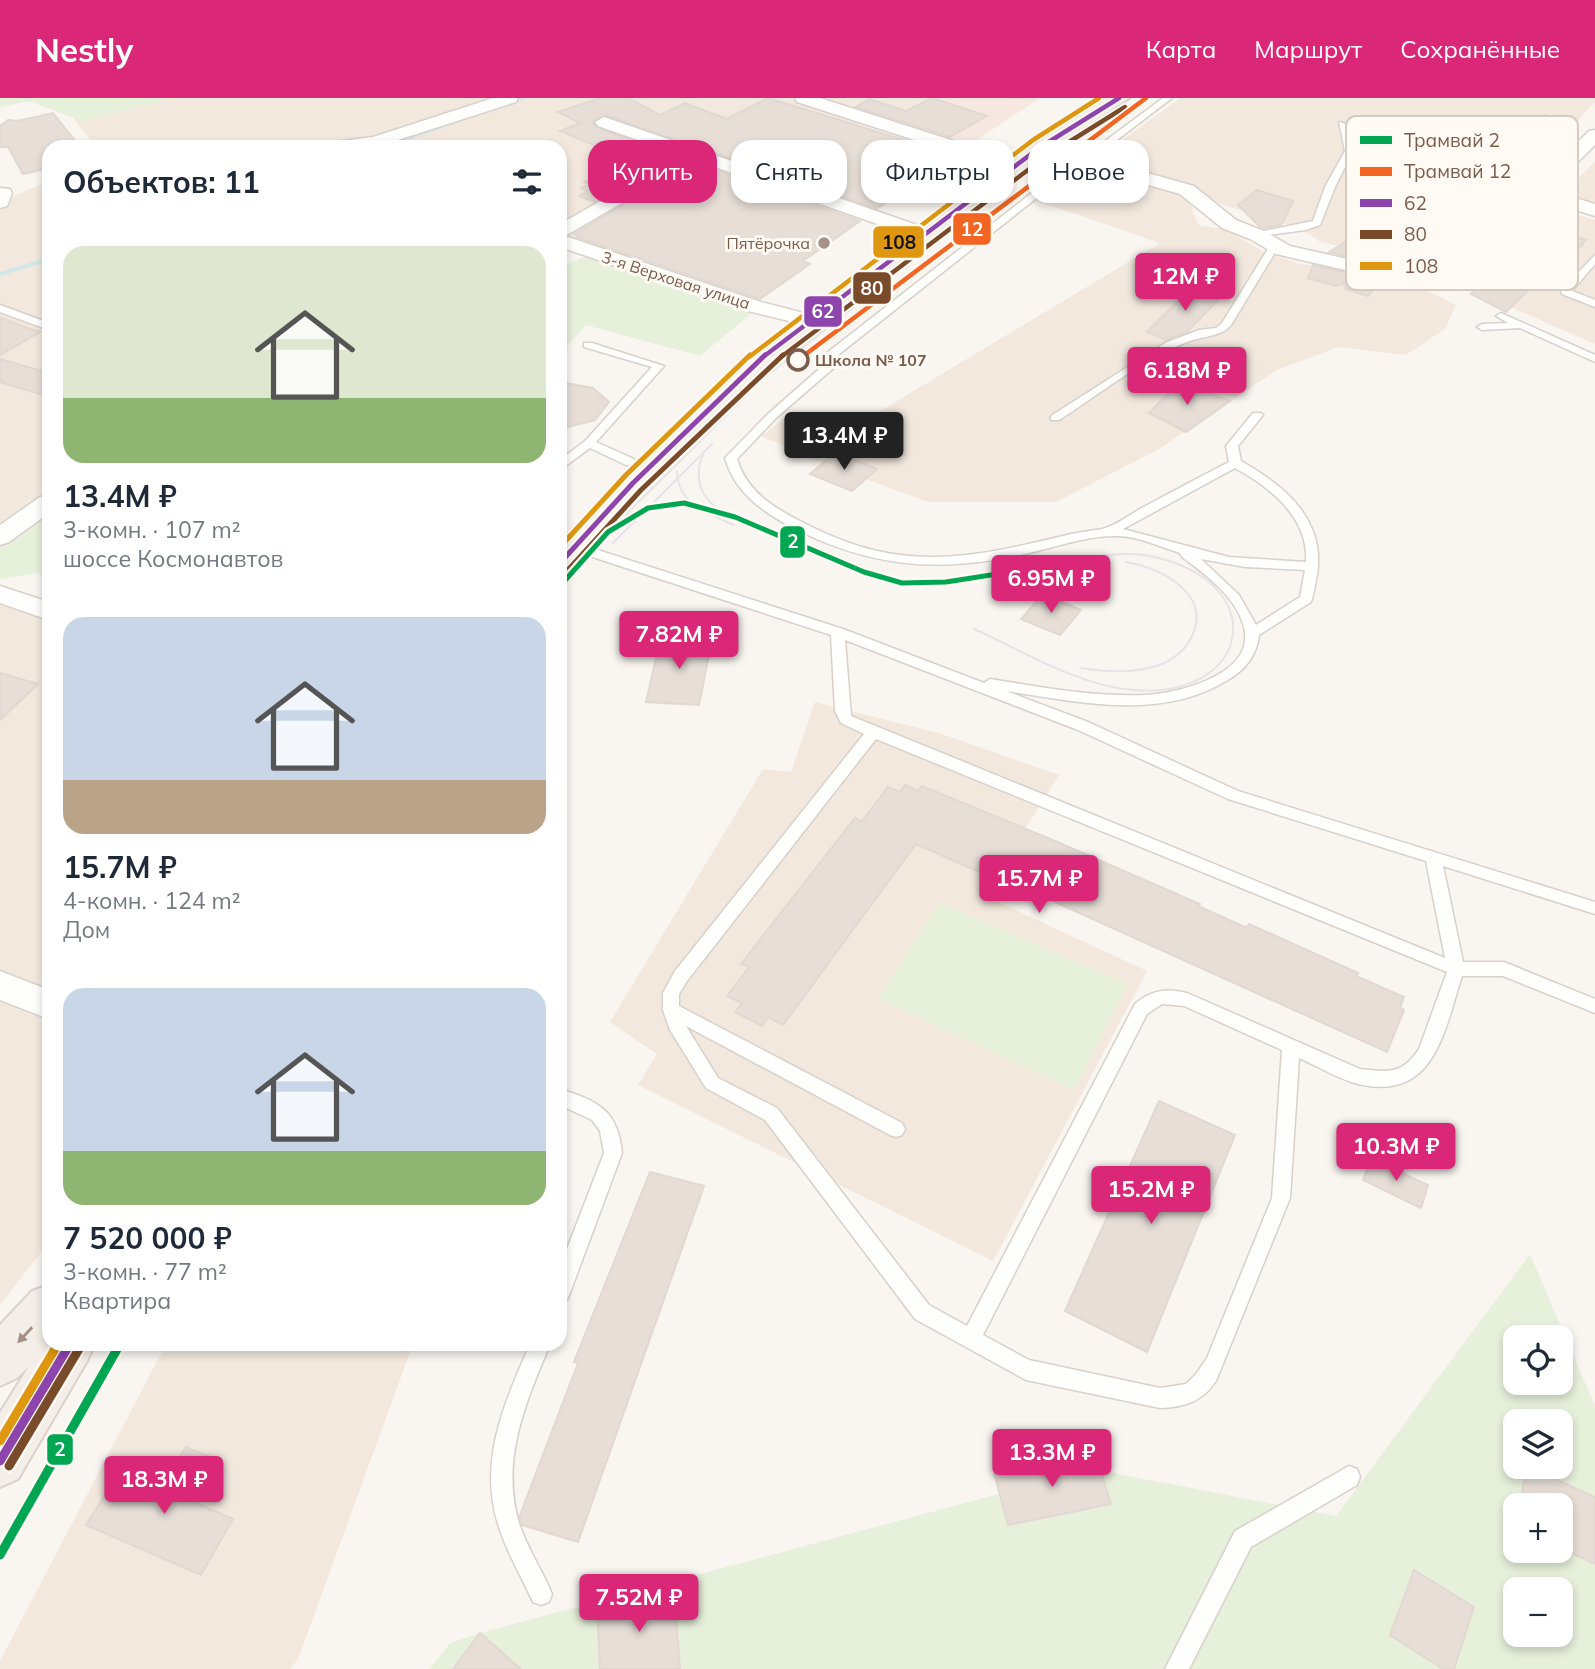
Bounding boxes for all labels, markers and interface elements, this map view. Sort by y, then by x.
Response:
text: Nestly [35,29,133,70]
text: Карта [1146,34,1216,64]
text: Маршрут [1254,34,1362,64]
text: Сохранённые [1400,34,1560,64]
legend [1346,116,1578,290]
text: Трамвай 2 [1404,128,1500,152]
chip: Купить [588,140,717,203]
chip: Снять [731,140,847,203]
chip: Фильтры [861,140,1014,203]
chip: Новое [1028,140,1149,203]
text: Трамвай 12 [1404,159,1511,183]
text: Объектов: 11 [63,163,260,201]
icon: filters [508,163,546,201]
text: 62 [1404,191,1427,215]
line badge: 12 [952,212,992,246]
text: 12 [961,217,983,241]
text: 80 [1404,222,1427,246]
line badge: 108 [872,225,925,259]
text: 108 [882,230,916,254]
place label: Пятёрочка [726,233,810,253]
marker: Пятёрочка [816,235,832,251]
street label: 3-я Верховая улица [599,247,753,313]
pin: 12M ₽ [1136,254,1234,313]
text: 108 [1404,254,1438,278]
text: 12M ₽ [1151,261,1219,290]
line badge: 80 [852,271,892,305]
text: 80 [861,276,883,300]
icon: home [242,292,368,418]
line badge: 62 [803,295,843,328]
text: 62 [812,299,834,323]
pin: 6.18M ₽ [1122,348,1252,407]
marker: Школа № 107 [787,349,809,371]
place label: Школа № 107 [815,350,927,370]
text: 6.18M ₽ [1143,355,1231,384]
pin: 13.4M ₽ [779,412,909,472]
text: 13.4M ₽ [800,420,888,449]
text: 13.4M ₽ [63,477,177,515]
text: 3-комн. · 107 m² [63,515,241,544]
line badge: 2 [779,525,806,559]
text: 2 [787,529,799,553]
text: шоссе Космонавтов [63,544,283,573]
pin: 6.95M ₽ [986,556,1116,615]
text: 6.95M ₽ [1007,563,1095,592]
pin: 7.82M ₽ [614,612,744,671]
text: 7.82M ₽ [635,619,723,648]
icon: home [242,663,368,789]
text: 15.7M ₽ [63,848,177,886]
pin: 15.7M ₽ [974,856,1104,915]
text: 15.7M ₽ [995,863,1083,892]
text: 4-комн. · 124 m² [63,886,241,915]
text: Дом [63,915,110,944]
icon: home [242,1034,368,1160]
pin: 10.3M ₽ [1331,1124,1461,1183]
text: 10.3M ₽ [1352,1131,1440,1160]
pin: 15.2M ₽ [1086,1166,1216,1226]
text: 15.2M ₽ [1107,1174,1195,1203]
text: 7 520 000 ₽ [63,1219,232,1257]
text: 3-комн. · 77 m² [63,1257,227,1286]
text: Квартира [63,1286,171,1315]
map controls [1503,1325,1573,1647]
button: locate [1503,1325,1573,1395]
one-way arrow [17,1327,34,1344]
button: layers [1503,1409,1573,1479]
pin: 13.3M ₽ [987,1430,1117,1489]
line badge: 2 [46,1433,74,1466]
text: 2 [54,1437,66,1461]
text: 13.3M ₽ [1008,1437,1096,1466]
pin: 18.3M ₽ [99,1456,229,1516]
text: 18.3M ₽ [120,1464,208,1493]
button: + [1503,1493,1573,1563]
pin: 7.52M ₽ [574,1574,704,1634]
button: − [1503,1577,1573,1647]
text: 7.52M ₽ [595,1582,683,1611]

